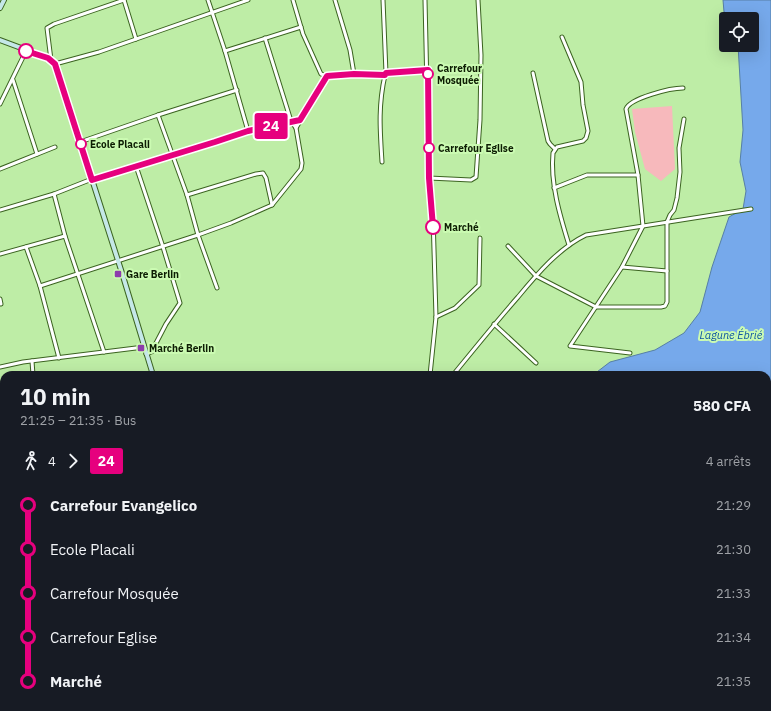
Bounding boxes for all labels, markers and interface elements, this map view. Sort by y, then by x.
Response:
map controls [719,12,759,52]
button: locate [719,12,759,52]
unlabelled marker [18,43,34,59]
place label: Carrefour Mosquée [437,62,482,87]
marker: Carrefour Mosquée [422,68,434,80]
line badge: 24 [253,113,289,139]
text: 24 [263,117,279,135]
marker: Ecole Placali [75,138,87,150]
place label: Ecole Placali [90,138,150,151]
marker: Carrefour Eglise [423,142,435,154]
place label: Carrefour Eglise [438,142,514,155]
marker: Marché [425,219,441,235]
place label: Marché [444,221,479,234]
place label: Gare Berlin [126,268,179,281]
marker: Gare Berlin [113,269,123,279]
water label: Lagune Ébrié [700,328,763,342]
place label: Marché Berlin [149,342,214,355]
marker: Marché Berlin [136,343,146,353]
text: 10 min [20,382,91,411]
text: 580 CFA [693,396,751,415]
text: 21:25 – 21:35 · Bus [20,412,136,429]
icon: walk [20,450,42,472]
icon: forward [62,450,84,472]
text: 24 [98,452,115,470]
text: 4 [48,453,56,470]
text: 4 arrêts [706,453,751,470]
text: Carrefour Evangelico [50,496,197,515]
text: 21:29 [716,497,751,514]
text: Ecole Placali [50,540,135,559]
text: 21:30 [716,541,751,558]
text: Carrefour Mosquée [50,584,179,603]
text: 21:33 [716,585,751,602]
text: Carrefour Eglise [50,628,157,647]
text: 21:34 [716,629,751,646]
text: Marché [50,672,102,691]
text: 21:35 [716,673,751,690]

